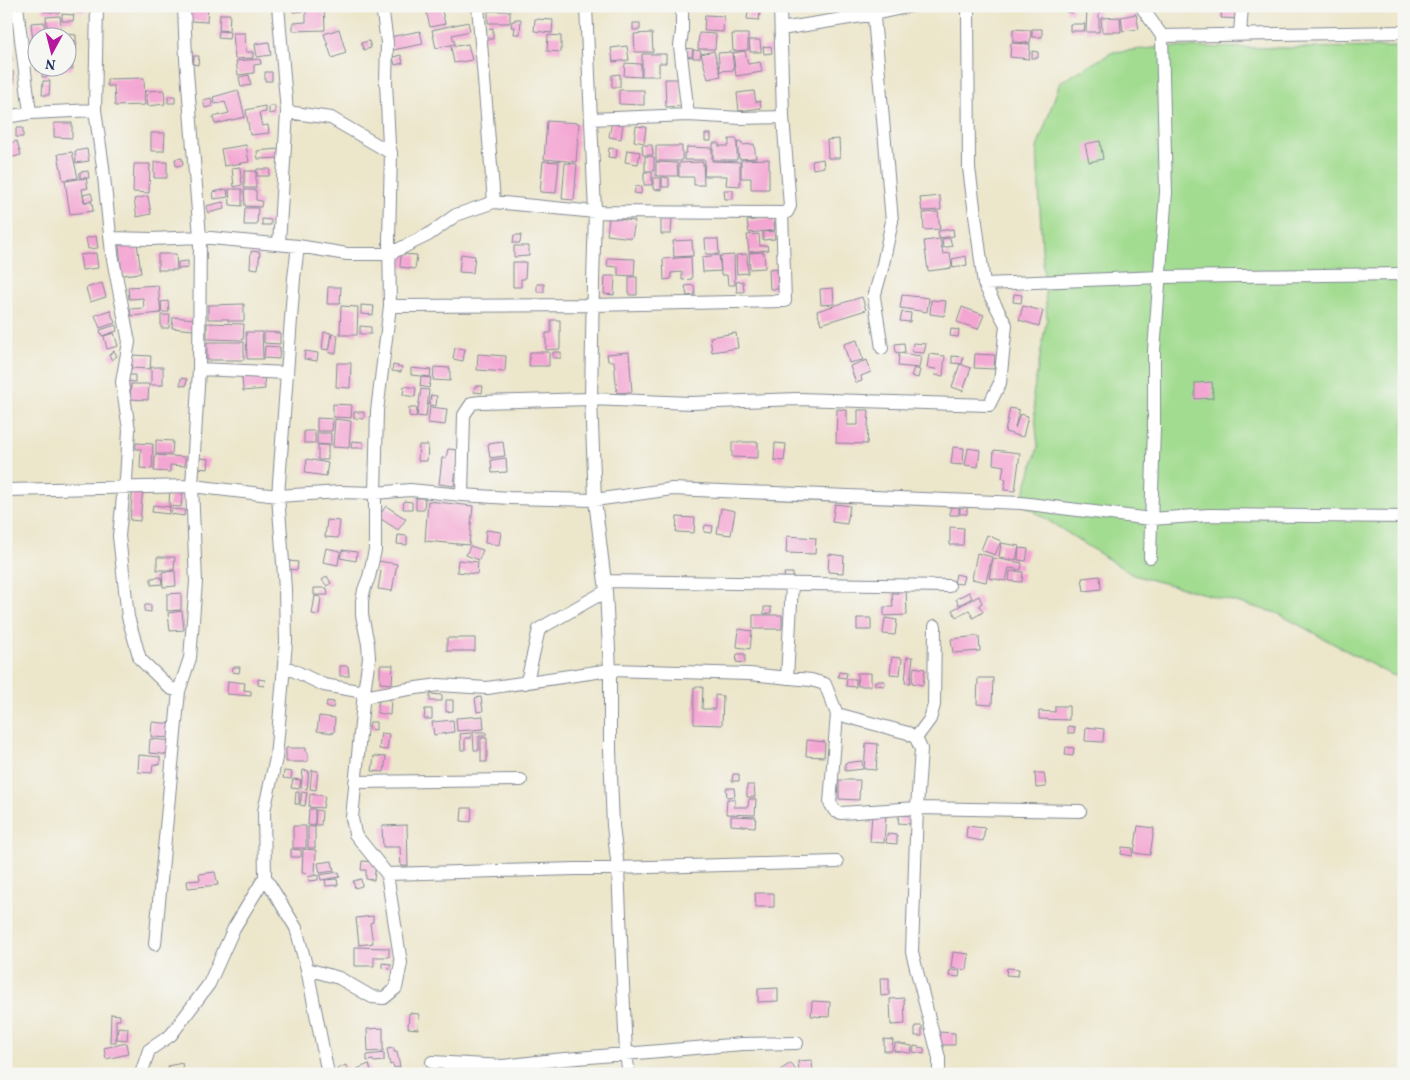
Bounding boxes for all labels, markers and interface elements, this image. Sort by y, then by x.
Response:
north arrow [28,28,78,78]
text: N [44,53,57,73]

